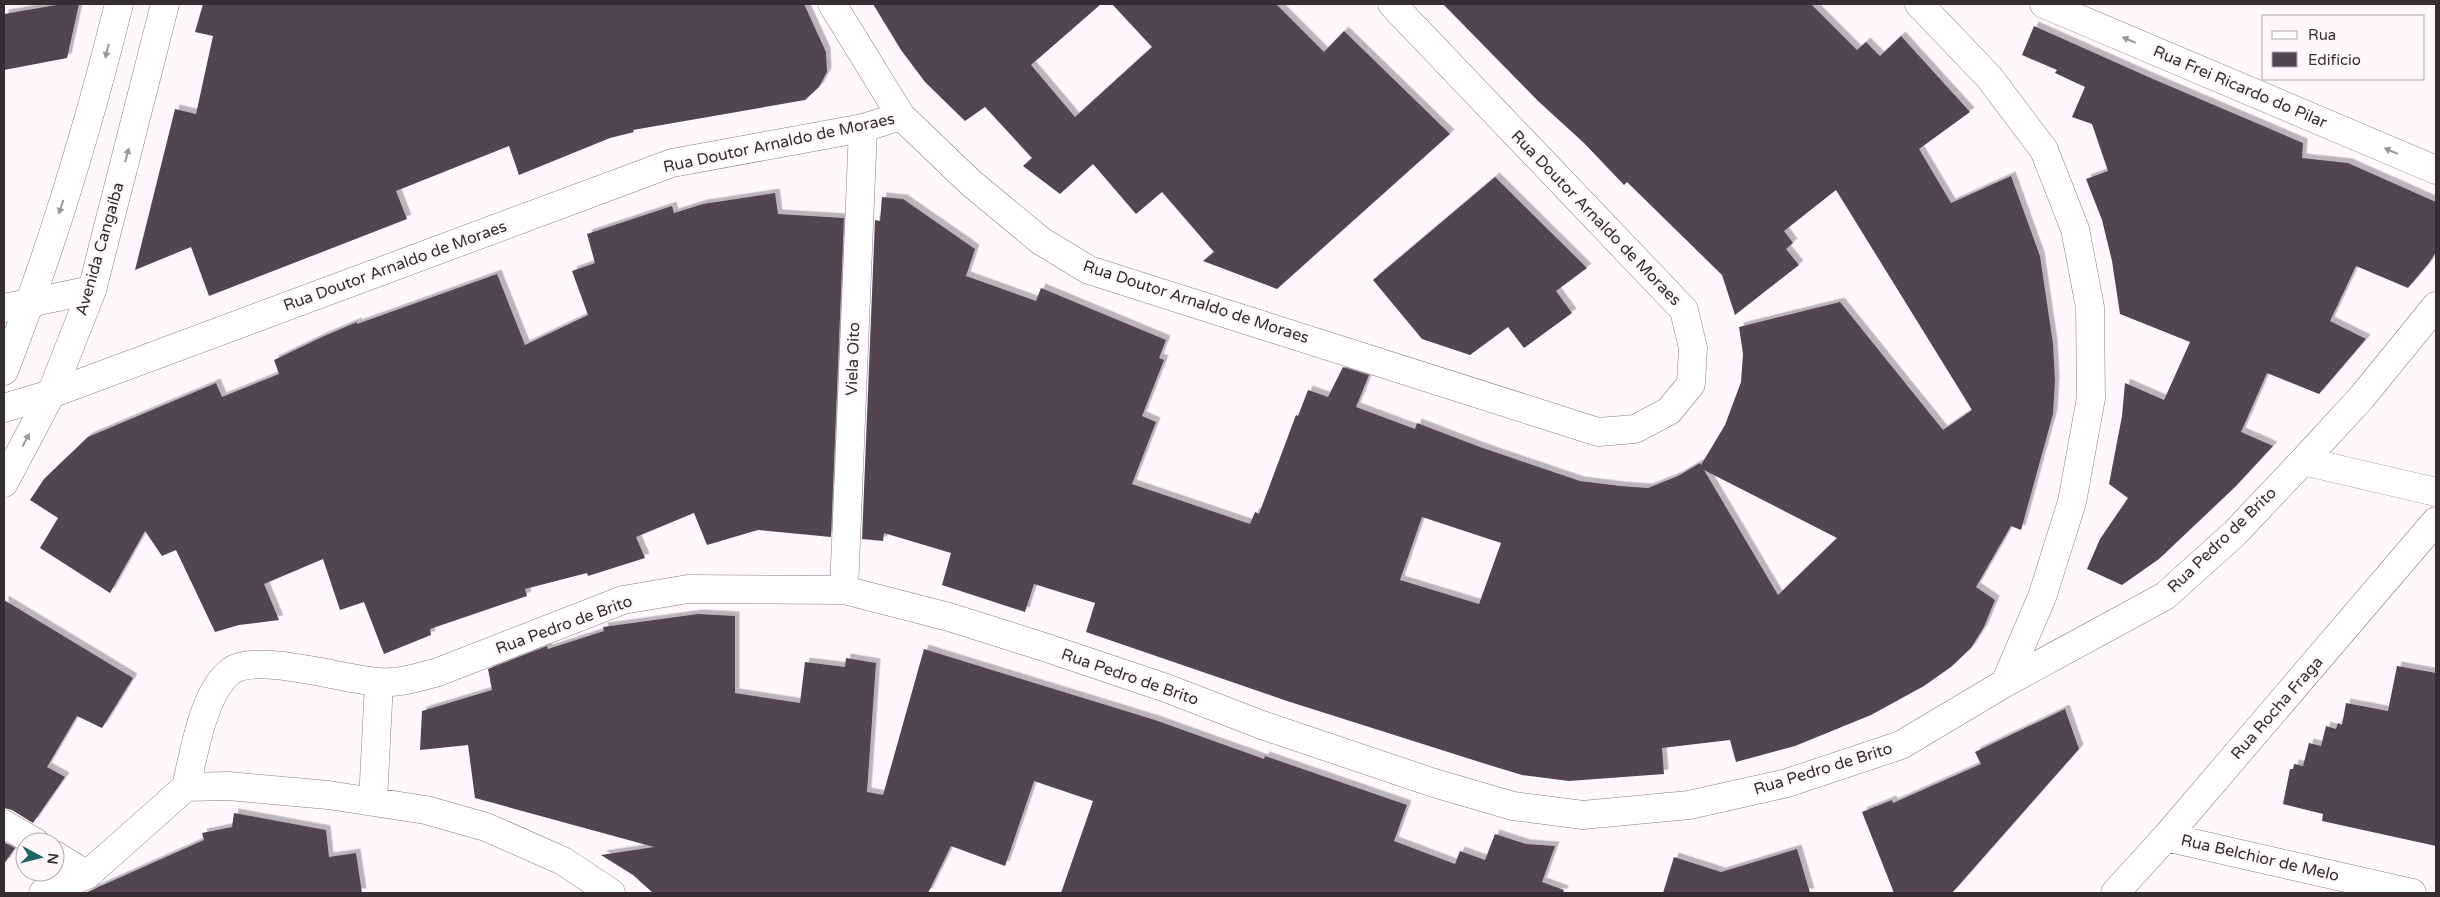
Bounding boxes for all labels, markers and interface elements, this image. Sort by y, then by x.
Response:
legend [2262,15,2425,80]
text: Rua [2308,26,2336,44]
one-way arrow [2121,36,2136,44]
street label: Rua Frei Ricardo do Pilar [2150,41,2331,133]
one-way arrow [103,44,111,59]
text: Edifício [2308,51,2361,69]
street label: Rua Doutor Arnaldo de Moraes [661,109,897,177]
street label: Rua Doutor Arnaldo de Moraes [1507,126,1685,310]
one-way arrow [2384,147,2398,155]
one-way arrow [123,148,131,163]
street label: Avenida Cangaíba [71,180,129,318]
one-way arrow [57,199,64,214]
street label: Rua Doutor Arnaldo de Moraes [281,216,509,316]
street label: Rua Doutor Arnaldo de Moraes [1081,256,1311,348]
street label: Viela Oito [842,322,864,396]
one-way arrow [22,433,31,446]
street label: Rua Pedro de Brito [2163,483,2281,597]
street label: Rua Pedro de Brito [493,591,635,659]
street label: Rua Pedro de Brito [1059,644,1201,710]
street label: Rua Rocha Fraga [2227,652,2327,764]
street label: Rua Pedro de Brito [1751,738,1895,800]
street label: Rua Belchior de Melo [2179,830,2341,886]
north arrow [15,832,65,882]
text: N [43,852,62,865]

